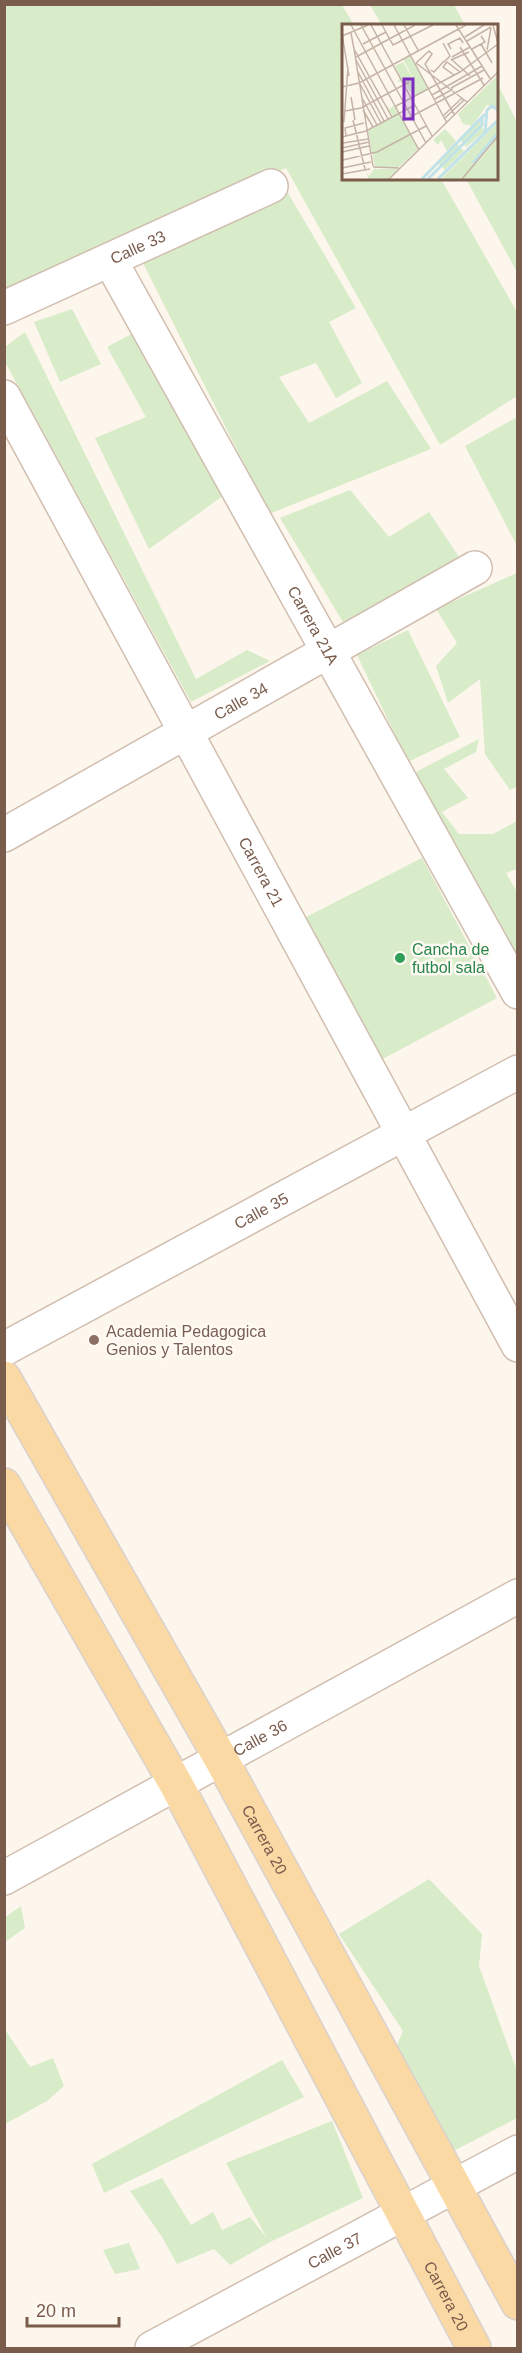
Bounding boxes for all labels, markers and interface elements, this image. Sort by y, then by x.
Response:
inset map [342,24,498,180]
street label: Calle 33 [108,227,168,267]
street label: Carrera 21A [284,583,342,668]
street label: Calle 34 [211,679,271,723]
street label: Carrera 21 [235,834,287,910]
place label: Cancha de futbol sala [412,941,489,976]
marker: Cancha de futbol sala [393,951,407,965]
street label: Calle 35 [231,1189,291,1232]
place label: Academia Pedagogica Genios y Talentos [106,1323,266,1358]
marker: Academia Pedagogica Genios y Talentos [87,1333,101,1347]
street label: Calle 36 [230,1716,290,1760]
street label: Carrera 20 [239,1802,290,1877]
street label: Calle 37 [305,2229,365,2272]
street label: Carrera 20 [421,2258,472,2334]
scale bar [27,2290,118,2328]
text: 20 m [36,2301,76,2321]

